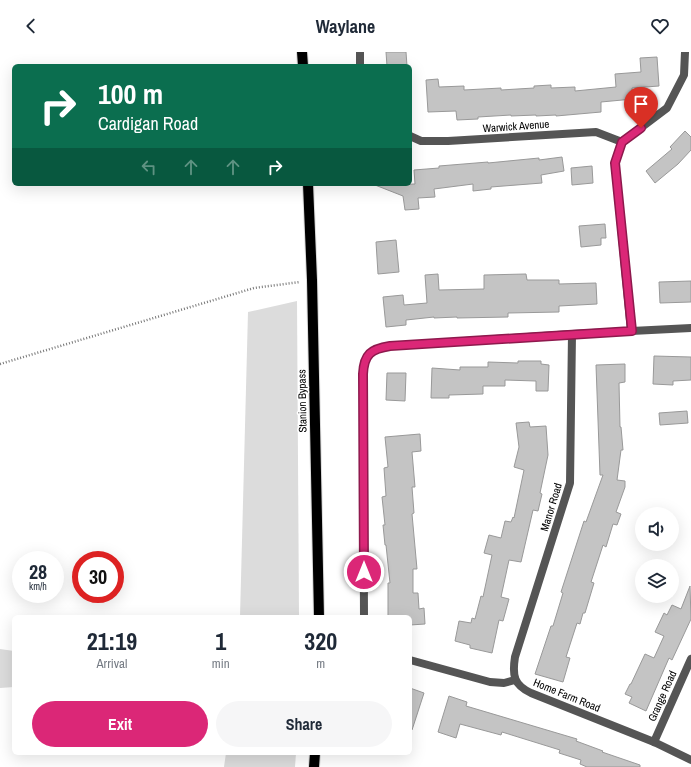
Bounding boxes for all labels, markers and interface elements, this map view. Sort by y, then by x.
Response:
text: Waylane [316,14,375,39]
icon: back [20,15,42,37]
icon: heart [649,15,671,37]
text: 100 m [98,75,163,113]
icon: right [32,80,84,132]
pin [624,87,658,128]
icon: arrive [630,93,652,115]
text: Cardigan Road [98,111,198,136]
street label: Warwick Avenue [482,117,550,135]
icon: left [138,156,160,178]
icon: ahead [180,156,202,178]
icon: ahead [222,156,244,178]
icon: right [264,156,286,178]
street label: Stanion Bypass [294,369,310,433]
street label: Manor Road [537,481,565,533]
map controls [635,507,679,603]
button: sound [635,507,679,551]
speed limit sign: 30 [72,551,124,603]
position arrow [343,551,385,593]
text: 28 [29,558,47,585]
button: layers [635,559,679,603]
text: km/h [29,580,47,593]
text: 21:19 [87,625,137,657]
text: 1 [215,625,226,657]
text: 320 [304,625,337,657]
text: Arrival [97,655,127,672]
text: min [212,655,230,672]
text: m [316,655,325,672]
street label: Grange Road [645,668,679,724]
street label: Home Farm Road [531,675,603,715]
button: Exit [32,701,208,747]
button: Share [216,701,392,747]

